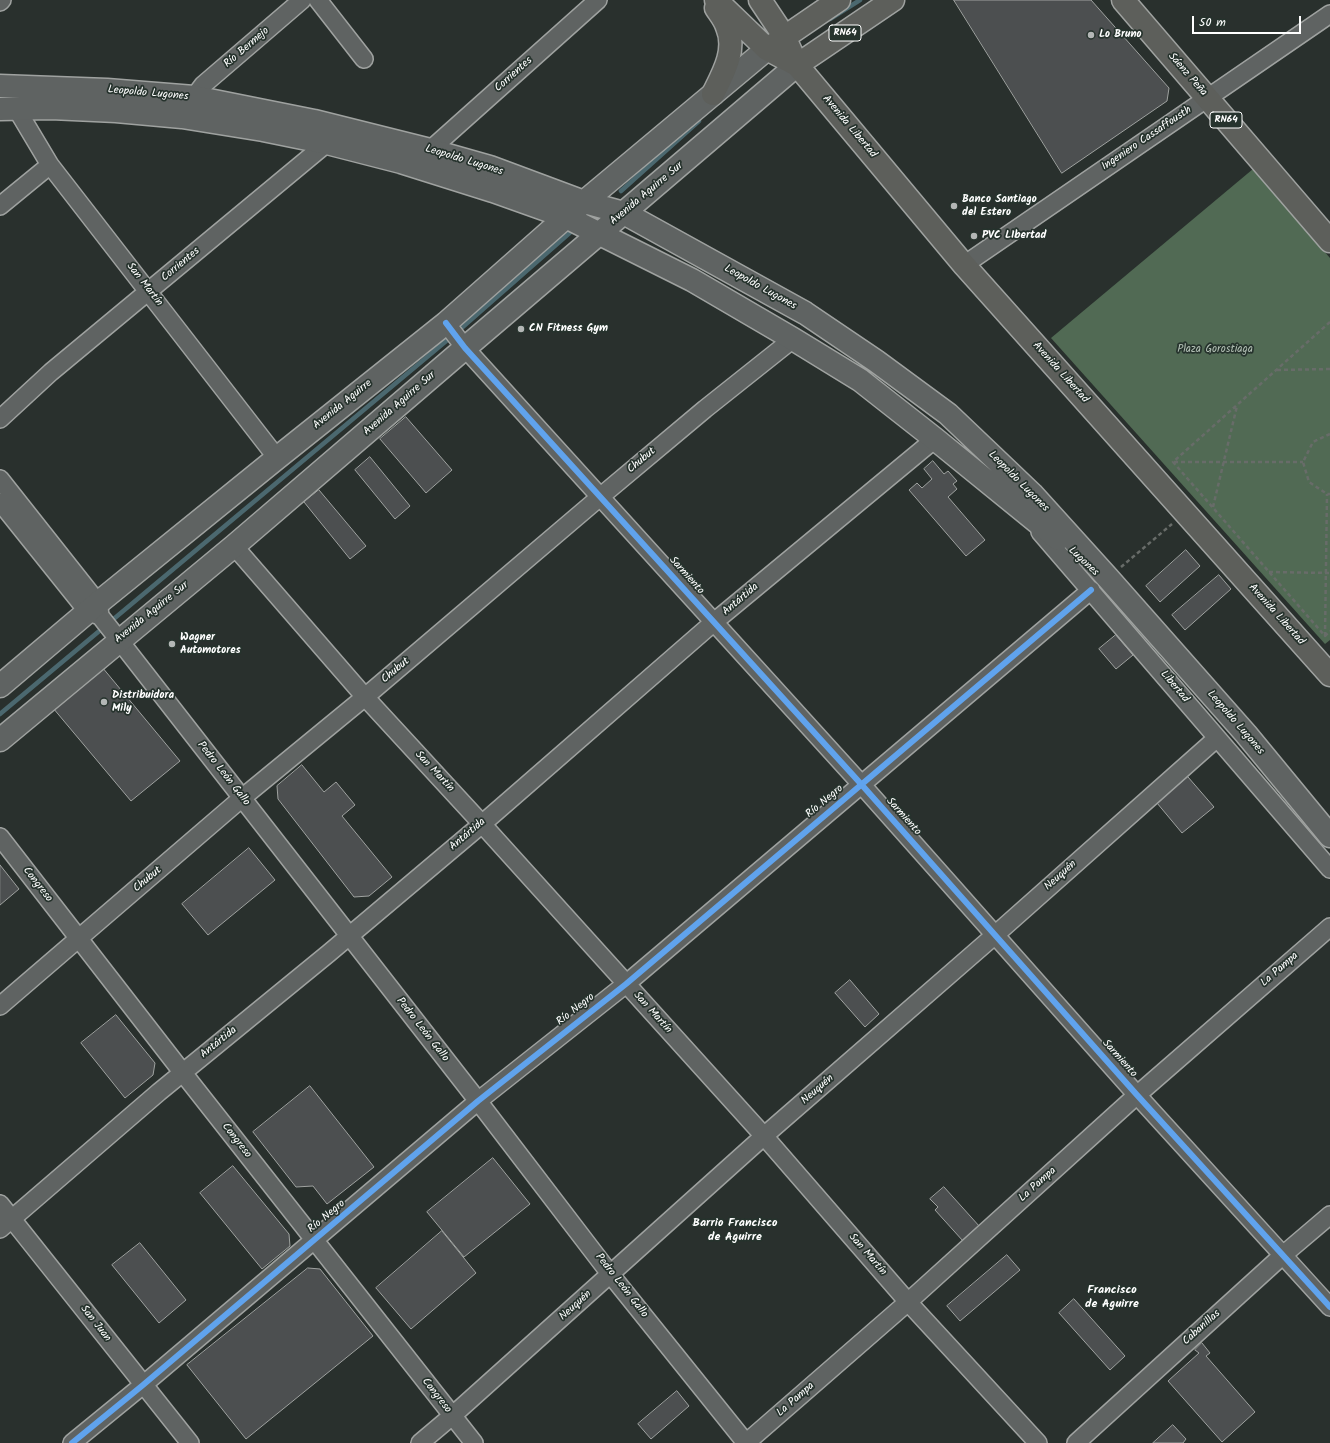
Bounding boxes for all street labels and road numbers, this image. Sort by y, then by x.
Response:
street label: Río Bermejo [222,25,272,71]
road number: RN64 [829,25,861,41]
street label: Sáenz Peña [1165,51,1209,99]
street label: Corrientes [492,55,536,95]
street label: Leopoldo Lugones [107,84,189,104]
street label: Avenida Libertad [819,93,879,161]
street label: Ingeniero Cassaffousth [1100,104,1194,174]
road number: RN64 [1210,112,1242,128]
street label: Leopoldo Lugones [423,143,505,179]
street label: Avenida Aguirre Sur [608,160,686,228]
street label: Corrientes [159,245,203,285]
street label: San Martín [123,261,165,309]
street label: Leopoldo Lugones [721,263,799,313]
street label: Avenida Libertad [1029,340,1091,406]
street label: Avenida Aguirre Sur [361,369,439,439]
street label: Avenida Aguirre [311,377,375,433]
street label: Chubut [625,445,659,477]
street label: Leopoldo Lugones [985,449,1051,515]
street label: Lugones [1065,545,1101,579]
street label: Sarmiento [666,554,706,598]
street label: Avenida Aguirre Sur [112,579,192,647]
street label: Antártida [720,581,762,619]
street label: Avenida Libertad [1245,582,1307,648]
street label: Chubut [379,655,413,687]
street label: Libertad [1157,668,1191,706]
street label: Leopoldo Lugones [1204,688,1266,758]
street label: Pedro León Gallo [194,739,252,809]
street label: San Martín [412,749,456,795]
street label: Río Negro [804,783,846,821]
street label: Sarmiento [883,795,923,839]
street label: Antártida [447,816,489,854]
street label: Neuquén [1042,858,1080,894]
street label: Chubut [131,864,165,896]
street label: Congreso [19,865,55,905]
street label: La Pampa [1258,950,1302,990]
street label: San Martín [630,989,674,1037]
street label: Río Negro [554,991,598,1029]
street label: Pedro León Gallo [393,995,451,1065]
street label: Antártida [198,1024,240,1062]
street label: Sarmiento [1099,1037,1139,1081]
street label: Neuquén [799,1072,837,1108]
street label: Congreso [218,1121,254,1161]
street label: La Pampa [1017,1165,1059,1205]
street label: Río Negro [306,1198,348,1236]
street label: San Martín [845,1231,889,1279]
street label: Pedro León Gallo [592,1251,650,1321]
street label: Neuquén [557,1288,595,1324]
street label: San Juan [77,1303,113,1345]
street label: Cabanillas [1180,1308,1224,1348]
street label: Congreso [418,1376,454,1416]
street label: La Pampa [774,1380,818,1420]

